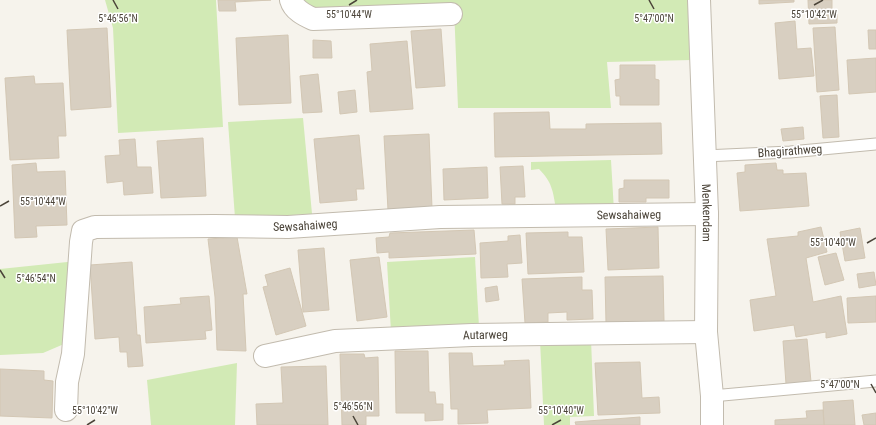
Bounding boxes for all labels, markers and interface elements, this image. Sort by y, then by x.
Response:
text: 55°10'44"W [326,9,372,20]
text: 55°10'42"W [791,9,837,20]
text: 5°46'56"N [98,13,138,24]
text: 5°47'00"N [634,13,674,24]
street label: Bhagirathweg [757,142,823,160]
street label: Menkendam [699,184,714,242]
text: 55°10'44"W [20,196,66,207]
street label: Sewsahaiweg [597,208,661,222]
street label: Sewsahaiweg [273,217,338,234]
text: 55°10'40"W [810,237,856,248]
text: 5°46'54"N [16,273,56,284]
street label: Autarweg [462,328,508,342]
text: 5°47'00"N [820,379,860,390]
text: 5°46'56"N [333,401,373,412]
text: 55°10'42"W [72,405,118,416]
text: 55°10'40"W [538,405,584,416]

